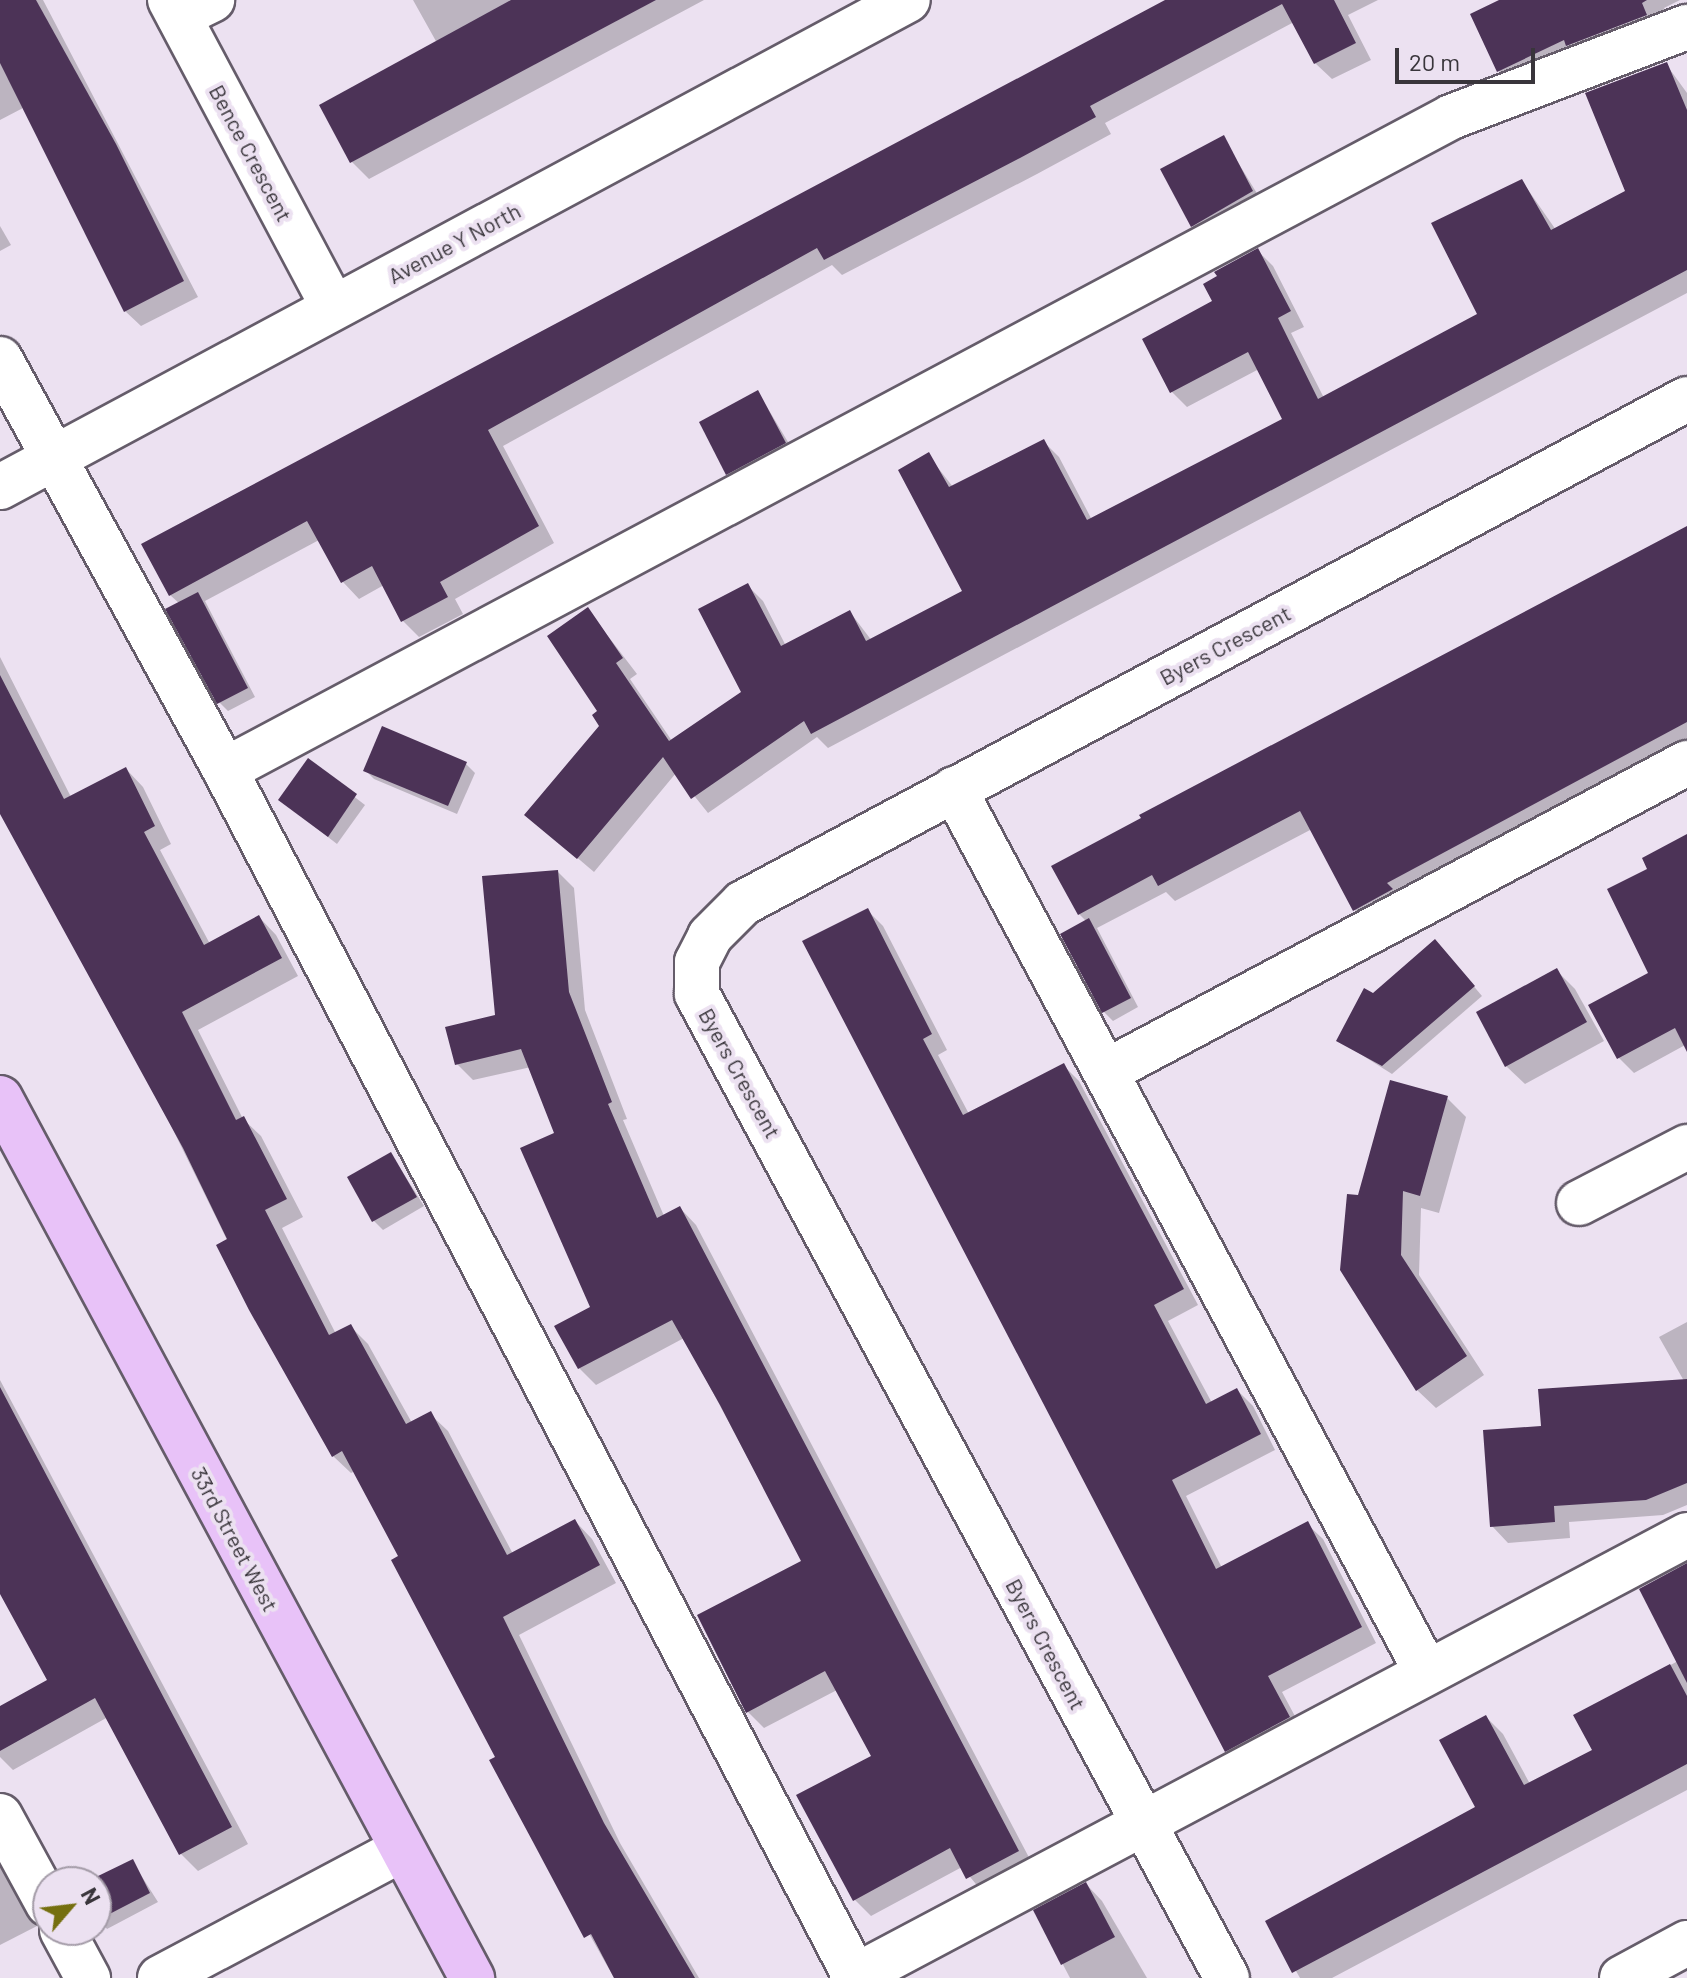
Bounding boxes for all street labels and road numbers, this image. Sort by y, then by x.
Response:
street label: Bence Crescent [204,80,298,226]
street label: Avenue Y North [383,197,525,289]
street label: Byers Crescent [1155,599,1295,691]
street label: Byers Crescent [693,1003,787,1143]
street label: 33rd Street West [186,1462,284,1616]
street label: Byers Crescent [1000,1574,1092,1714]

